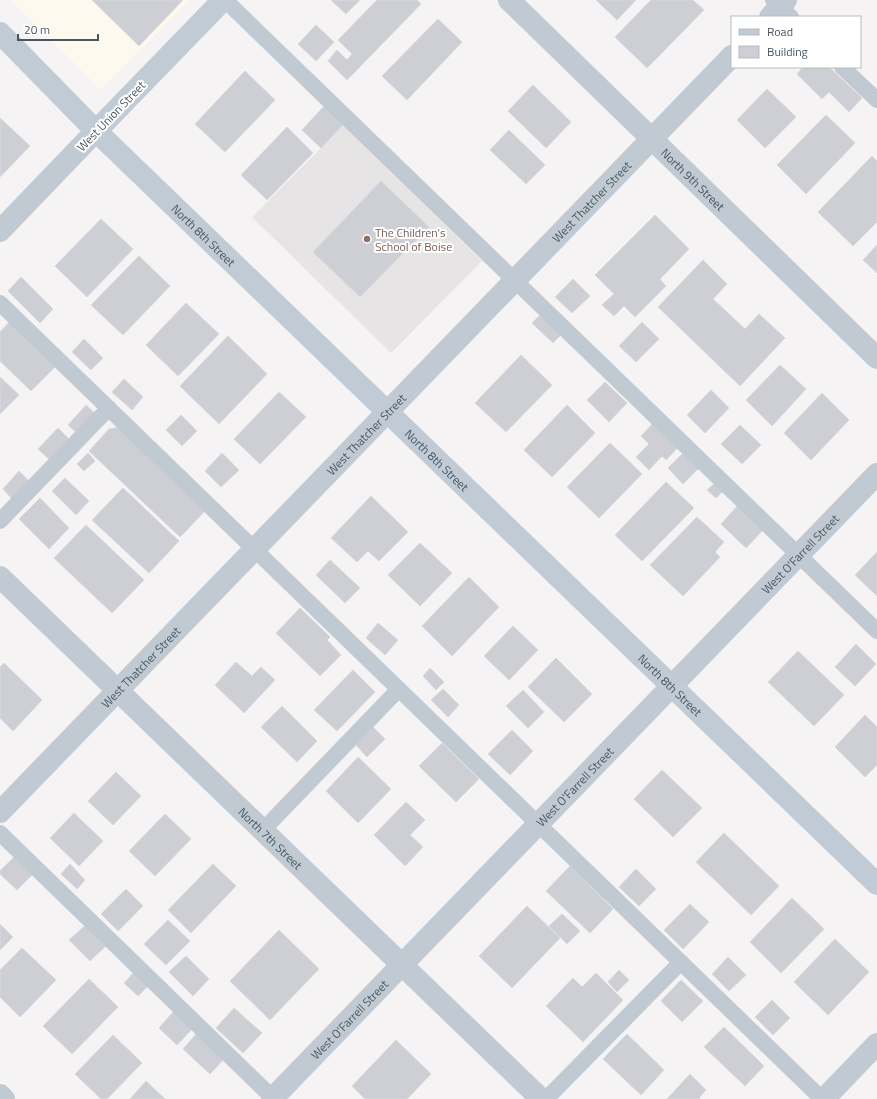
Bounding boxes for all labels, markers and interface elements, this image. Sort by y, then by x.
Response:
scale bar [18,16,98,42]
legend [731,16,861,68]
text: 20 m [24,20,50,39]
text: Road [767,22,793,41]
text: Building [767,42,808,61]
street label: West Union Street [72,76,150,156]
street label: North 9th Street [657,143,730,215]
street label: West Thatcher Street [547,156,636,247]
street label: North 8th Street [167,199,241,271]
place label: The Children's School of Boise [375,223,452,256]
marker: The Children's School of Boise [362,234,372,244]
street label: West Thatcher Street [322,388,411,479]
street label: North 8th Street [401,424,474,496]
street label: West O'Farrell Street [757,509,844,598]
street label: West Thatcher Street [96,621,185,712]
street label: North 8th Street [634,649,707,721]
street label: West O'Farrell Street [531,742,618,831]
street label: North 7th Street [234,802,308,874]
street label: West O'Farrell Street [306,974,393,1063]

